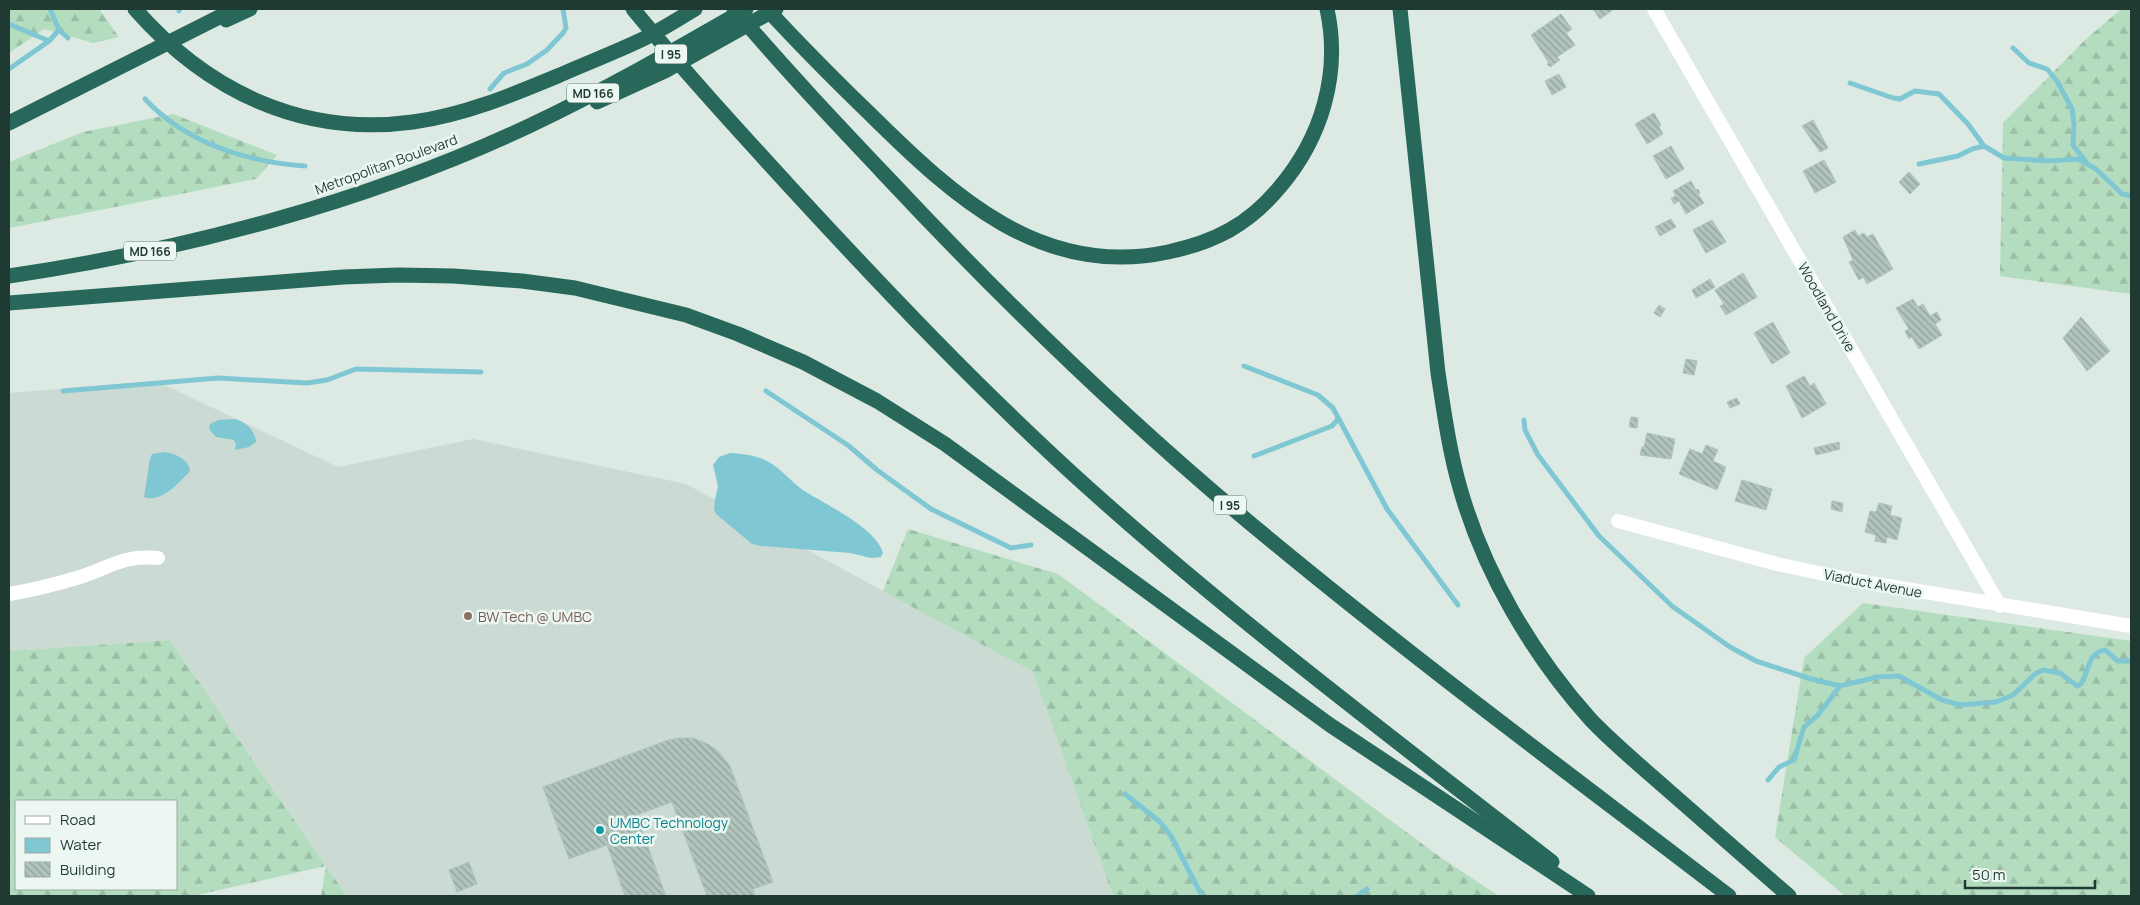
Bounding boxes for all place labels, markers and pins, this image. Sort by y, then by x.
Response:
place label: BW Tech @ UMBC [478,607,592,626]
marker: BW Tech @ UMBC [462,610,474,622]
place label: UMBC Technology Center [610,813,729,848]
marker: UMBC Technology Center [594,824,606,836]

